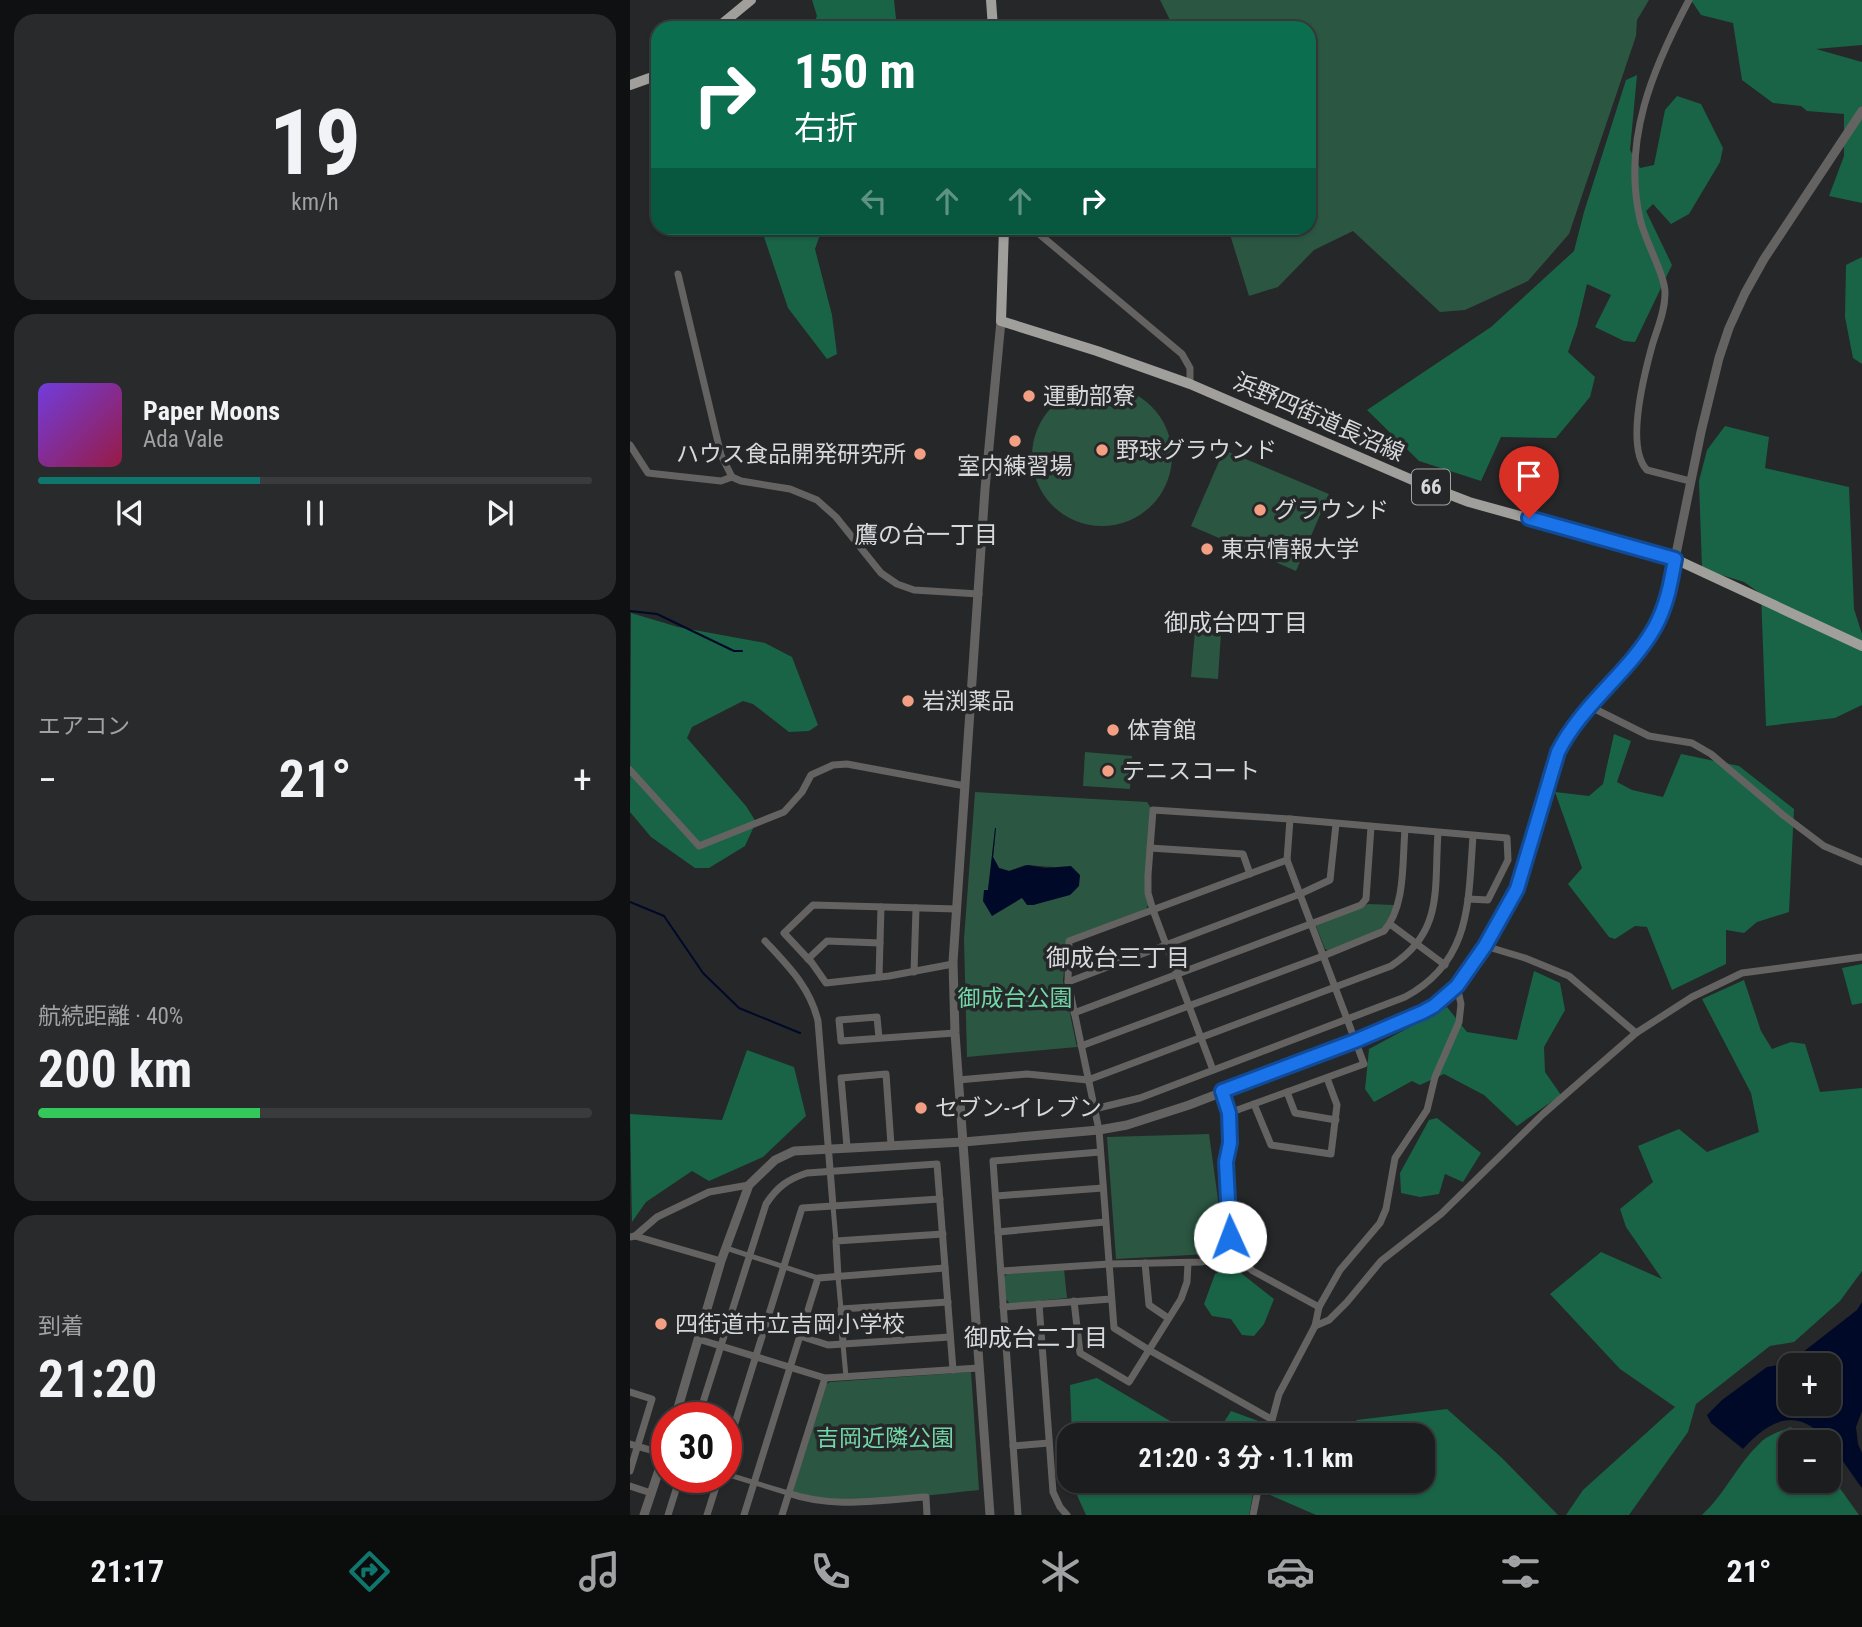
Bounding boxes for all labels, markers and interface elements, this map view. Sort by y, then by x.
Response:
text: 150 m [794,43,916,100]
icon: right [679,49,770,140]
text: 19 [269,90,361,196]
text: 右折 [794,109,858,147]
icon: left [855,182,893,220]
icon: ahead [928,182,966,220]
icon: ahead [1001,182,1039,220]
icon: right [1074,182,1112,220]
text: km/h [291,189,339,216]
street label: 浜野四街道長沼線 [1229,368,1408,467]
place label: 運動部寮 [1043,383,1135,410]
marker: 運動部寮 [1021,388,1037,404]
text: Paper Moons [143,396,280,426]
text: Ada Vale [143,426,223,453]
marker: 室内練習場 [1007,433,1023,449]
place label: 野球グラウンド [1116,437,1277,464]
place label: ハウス食品開発研究所 [676,441,906,468]
marker: 野球グラウンド [1094,442,1110,458]
marker: ハウス食品開発研究所 [912,446,928,462]
pin [1499,446,1559,518]
place label: 室内練習場 [958,453,1073,480]
icon: arrive [1510,457,1548,495]
road number: 66 [1412,470,1450,504]
icon: previous [111,494,149,532]
icon: pause [296,494,334,532]
icon: next [481,494,519,532]
place label: グラウンド [1274,497,1389,524]
marker: グラウンド [1252,502,1268,518]
district label: 鷹の台一丁目 [854,521,998,549]
place label: 東京情報大学 [1221,536,1359,563]
marker: 東京情報大学 [1199,541,1215,557]
district label: 御成台四丁目 [1164,609,1308,637]
place label: 岩渕薬品 [922,688,1014,715]
marker: 岩渕薬品 [900,693,916,709]
text: エアコン [38,713,130,740]
place label: 体育館 [1127,717,1196,744]
marker: 体育館 [1105,722,1121,738]
text: 21° [279,749,351,810]
text: − [38,758,57,802]
text: + [573,758,592,802]
place label: テニスコート [1122,758,1260,785]
marker: テニスコート [1100,763,1116,779]
district label: 御成台三丁目 [1046,944,1190,972]
park label: 御成台公園 [958,985,1073,1012]
text: 航続距離 · 40% [38,1003,183,1030]
text: 200 km [38,1039,192,1100]
place label: セブン-イレブン [935,1095,1102,1122]
marker: セブン-イレブン [913,1100,929,1116]
position arrow [1193,1200,1267,1274]
place label: 四街道市立吉岡小学校 [675,1311,905,1338]
text: 到着 [38,1313,84,1340]
marker: 四街道市立吉岡小学校 [653,1316,669,1332]
district label: 御成台二丁目 [964,1324,1108,1352]
text: 21:20 [38,1349,157,1410]
map controls [1778,1353,1841,1493]
button: + [1778,1353,1841,1416]
speed limit sign: 30 [651,1402,742,1493]
park label: 吉岡近隣公園 [816,1425,954,1452]
button: − [1778,1430,1841,1493]
text: 21:20 · 3 分 · 1.1 km [1138,1443,1354,1473]
icon: directions [345,1547,394,1596]
icon: music [575,1547,624,1596]
icon: phone [806,1547,855,1596]
icon: climate [1036,1547,1085,1596]
icon: car [1266,1547,1315,1596]
icon: filters [1496,1547,1545,1596]
text: 21:17 [91,1552,164,1590]
text: 21° [1727,1552,1771,1590]

